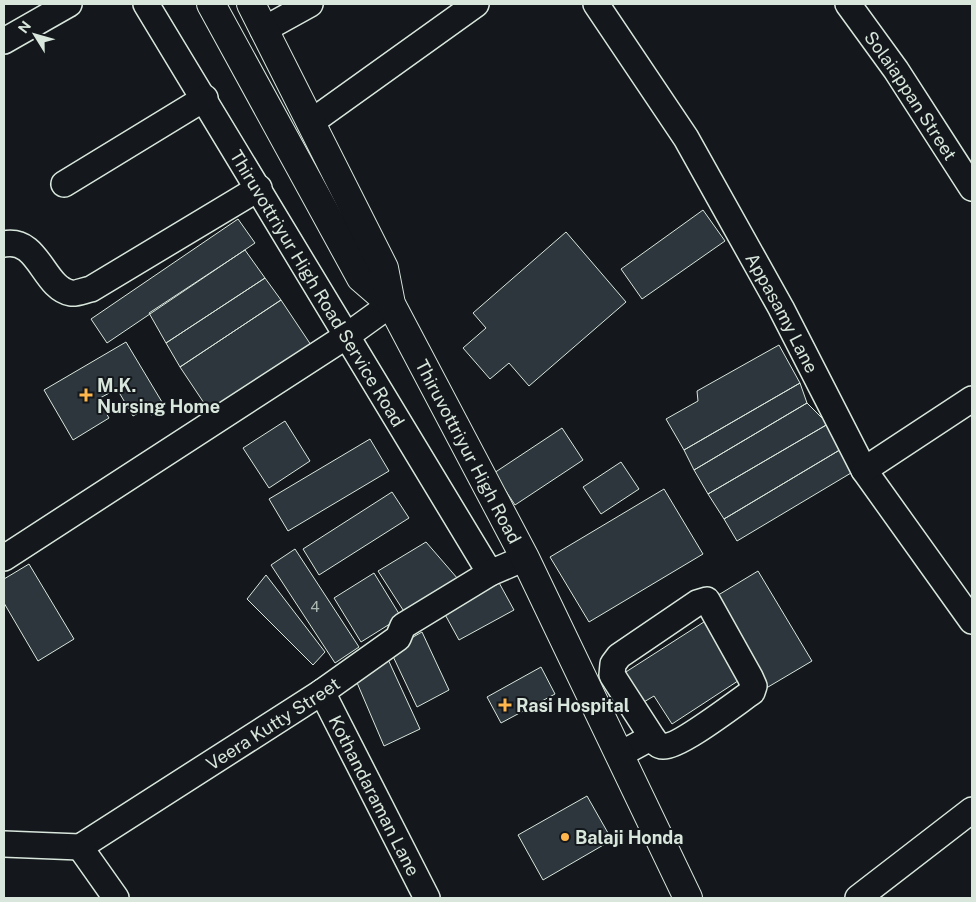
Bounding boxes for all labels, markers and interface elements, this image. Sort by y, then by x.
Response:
north arrow [10,10,60,60]
text: N [15,18,34,36]
street label: Solaiappan Street [860,27,962,164]
street label: Thiruvottriyur High Road Service Road [226,146,409,430]
street label: Appasamy Lane [742,249,823,376]
street label: Thiruvottriyur High Road [412,356,526,547]
place label: M.K. Nursing Home [97,375,220,417]
marker: M.K. Nursing Home [79,388,93,402]
house number: 4 [310,598,320,615]
street label: Veera Kutty Street [202,672,343,774]
place label: Rasi Hospital [516,695,630,716]
marker: Rasi Hospital [498,698,512,712]
street label: Kothandaraman Lane [325,711,424,879]
place label: Balaji Honda [575,827,683,848]
marker: Balaji Honda [559,831,571,843]

